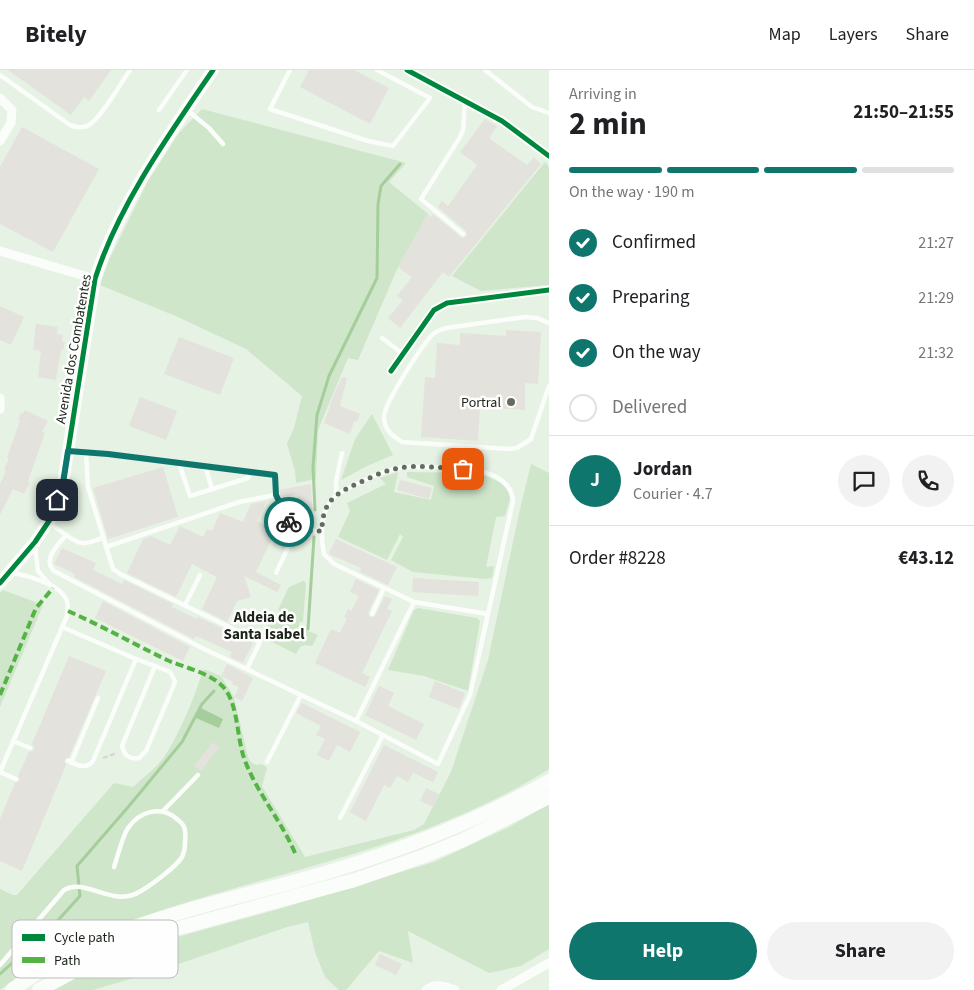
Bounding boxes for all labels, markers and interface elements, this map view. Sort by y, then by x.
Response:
text: Bitely [25,17,87,52]
text: Map [769,22,801,47]
text: Layers [829,22,878,47]
text: Share [906,22,949,47]
text: Arriving in [569,83,637,105]
text: 21:50–21:55 [853,99,954,126]
text: 2 min [569,101,647,147]
text: On the way · 190 m [569,181,694,203]
icon: check [569,229,597,257]
text: Confirmed [612,229,696,256]
text: 21:27 [918,232,954,254]
street label: Avenida dos Combatentes [51,273,97,426]
icon: check [569,284,597,312]
text: Preparing [612,284,690,311]
text: 21:29 [918,287,954,309]
icon: check [569,339,597,367]
text: On the way [612,339,701,366]
text: 21:32 [918,342,954,364]
place label: Portral [461,393,501,413]
text: Delivered [612,394,687,421]
marker: Portral [505,396,517,408]
pin [442,448,484,490]
icon: bag [449,455,477,483]
button: chat [838,455,890,507]
button: phone [902,455,954,507]
text: Jordan [633,456,692,483]
text: J [590,467,600,494]
pin [36,479,78,521]
text: Courier · 4.7 [633,483,713,505]
icon: home [43,486,71,514]
courier [264,497,314,547]
icon: bike [275,508,303,536]
text: Order #8228 [569,545,666,572]
text: €43.12 [898,545,954,572]
district label: Aldeia de Santa Isabel [224,607,305,645]
legend [12,920,178,978]
button: Help [569,922,757,980]
button: Share [767,922,954,980]
text: Cycle path [54,928,115,948]
text: Path [54,951,81,971]

